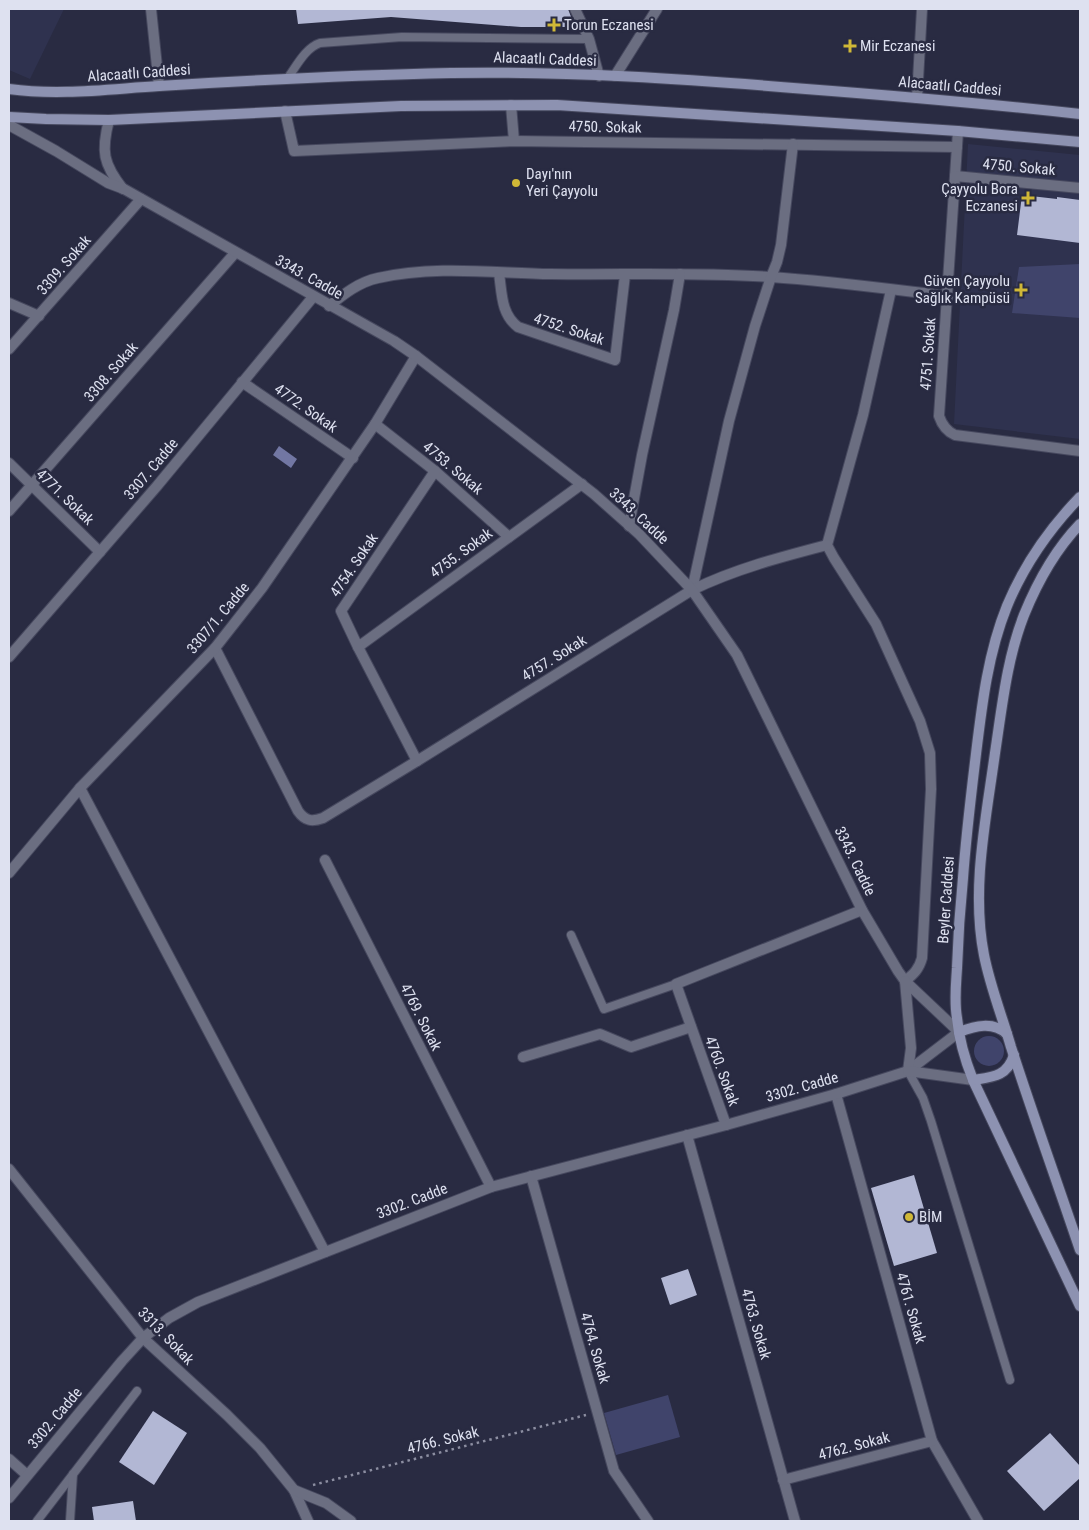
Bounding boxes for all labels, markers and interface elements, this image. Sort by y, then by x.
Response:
place label: Torun Eczanesi [564,16,654,34]
marker: Torun Eczanesi [548,19,560,31]
place label: Mir Eczanesi [860,37,935,55]
marker: Mir Eczanesi [844,40,856,52]
street label: Alacaatlı Caddesi [493,48,597,70]
street label: Alacaatlı Caddesi [87,60,191,86]
street label: Alacaatlı Caddesi [898,73,1002,99]
street label: 4750. Sokak [568,117,642,137]
street label: 4750. Sokak [982,155,1056,179]
place label: Dayı'nın Yeri Çayyolu [526,165,598,200]
marker: Dayı'nın Yeri Çayyolu [510,177,522,189]
place label: Çayyolu Bora Eczanesi [941,180,1018,215]
marker: Çayyolu Bora Eczanesi [1022,192,1034,204]
street label: 3309. Sokak [33,231,95,298]
street label: 3343. Cadde [272,251,346,303]
place label: Güven Çayyolu Sağlık Kampüsü [915,272,1010,307]
marker: Güven Çayyolu Sağlık Kampüsü [1014,283,1028,297]
street label: 4752. Sokak [531,309,607,349]
street label: 4751. Sokak [916,317,940,391]
street label: 3308. Sokak [80,338,142,405]
street label: 4772. Sokak [271,380,341,436]
street label: 3307. Cadde [120,435,182,503]
street label: 4753. Sokak [419,438,487,499]
street label: 4771. Sokak [32,465,98,529]
street label: 3343. Cadde [606,484,672,548]
street label: 4755. Sokak [426,524,496,582]
street label: 4754. Sokak [326,529,382,600]
street label: 3307/1. Cadde [183,579,253,657]
street label: 4757. Sokak [518,631,590,685]
street label: 3343. Cadde [831,824,879,898]
street label: Beyler Caddesi [934,856,958,944]
street label: 4769. Sokak [396,980,446,1054]
street label: 4760. Sokak [701,1034,743,1109]
street label: 3302. Cadde [764,1068,840,1106]
street label: 3302. Cadde [374,1179,450,1223]
place label: BİM [919,1208,942,1226]
marker: BİM [903,1211,915,1223]
street label: 4761. Sokak [892,1270,930,1346]
street label: 4763. Sokak [737,1286,775,1362]
street label: 3313. Sokak [134,1303,198,1369]
street label: 4764. Sokak [576,1310,614,1386]
street label: 3302. Cadde [24,1384,86,1452]
street label: 4766. Sokak [405,1422,481,1458]
street label: 4762. Sokak [816,1428,892,1464]

